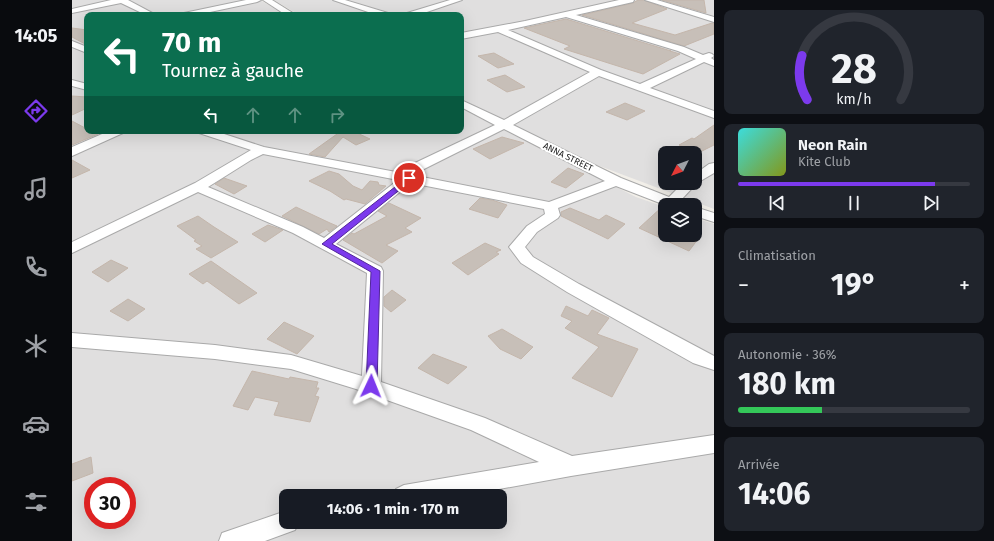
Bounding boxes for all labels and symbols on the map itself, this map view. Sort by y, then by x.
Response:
street label: ANNA STREET [541,141,595,173]
north arrow [658,146,702,190]
pin [392,161,426,195]
position arrow [350,365,392,407]
speed limit sign: 30 [84,477,136,529]

